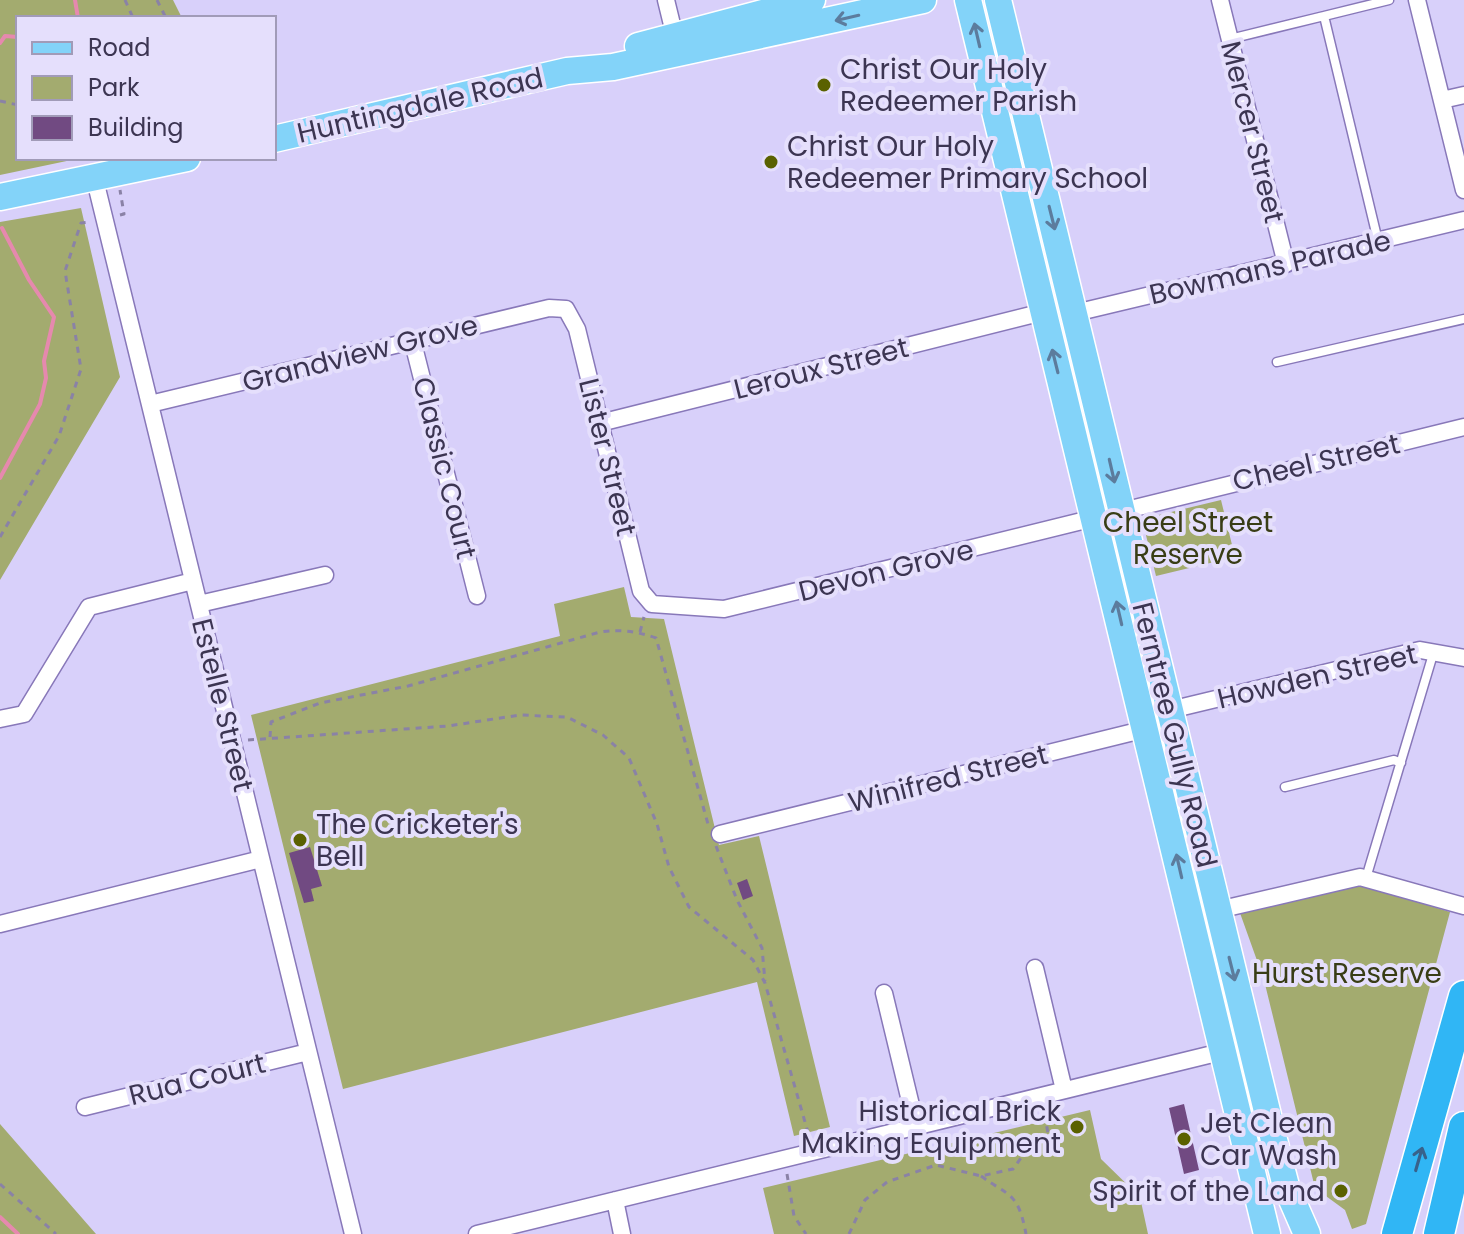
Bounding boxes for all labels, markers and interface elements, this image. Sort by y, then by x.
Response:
one-way arrow [835,11,860,26]
legend [16,16,276,160]
one-way arrow [968,23,983,48]
text: Road [88,31,150,64]
street label: Mercer Street [1211,37,1294,227]
place label: Christ Our Holy Redeemer Parish [840,50,1077,121]
street label: Huntingdale Road [293,58,547,153]
text: Park [88,71,140,104]
marker: Christ Our Holy Redeemer Parish [815,76,833,94]
text: Building [88,111,184,144]
place label: Christ Our Holy Redeemer Primary School [787,127,1148,198]
marker: Christ Our Holy Redeemer Primary School [762,153,780,171]
one-way arrow [1045,205,1060,230]
street label: Bowmans Parade [1146,221,1395,314]
street label: Grandview Grove [238,305,482,402]
street label: Leroux Street [730,328,912,409]
one-way arrow [1047,349,1062,375]
street label: Classic Court [403,373,486,563]
street label: Lister Street [569,374,646,540]
street label: Cheel Street [1229,424,1404,501]
one-way arrow [1105,458,1120,483]
park label: Cheel Street Reserve [1103,503,1273,574]
street label: Devon Grove [794,530,978,611]
street label: Ferntree Gully Road [1123,598,1226,872]
one-way arrow [1110,601,1125,627]
street label: Estelle Street [182,614,263,796]
street label: Howden Street [1213,635,1421,718]
street label: Winifred Street [844,735,1052,822]
place label: The Cricketer's Bell [316,805,519,876]
marker: The Cricketer's Bell [291,831,309,849]
one-way arrow [1171,854,1186,880]
park label: Hurst Reserve [1252,954,1442,993]
one-way arrow [1225,955,1240,981]
street label: Rua Court [125,1044,269,1115]
place label: Historical Brick Making Equipment [801,1092,1062,1163]
place label: Jet Clean Car Wash [1200,1104,1337,1175]
marker: Historical Brick Making Equipment [1068,1118,1086,1136]
marker: Jet Clean Car Wash [1175,1130,1193,1148]
one-way arrow [1412,1147,1427,1173]
place label: Spirit of the Land [1092,1172,1325,1211]
marker: Spirit of the Land [1332,1182,1350,1200]

